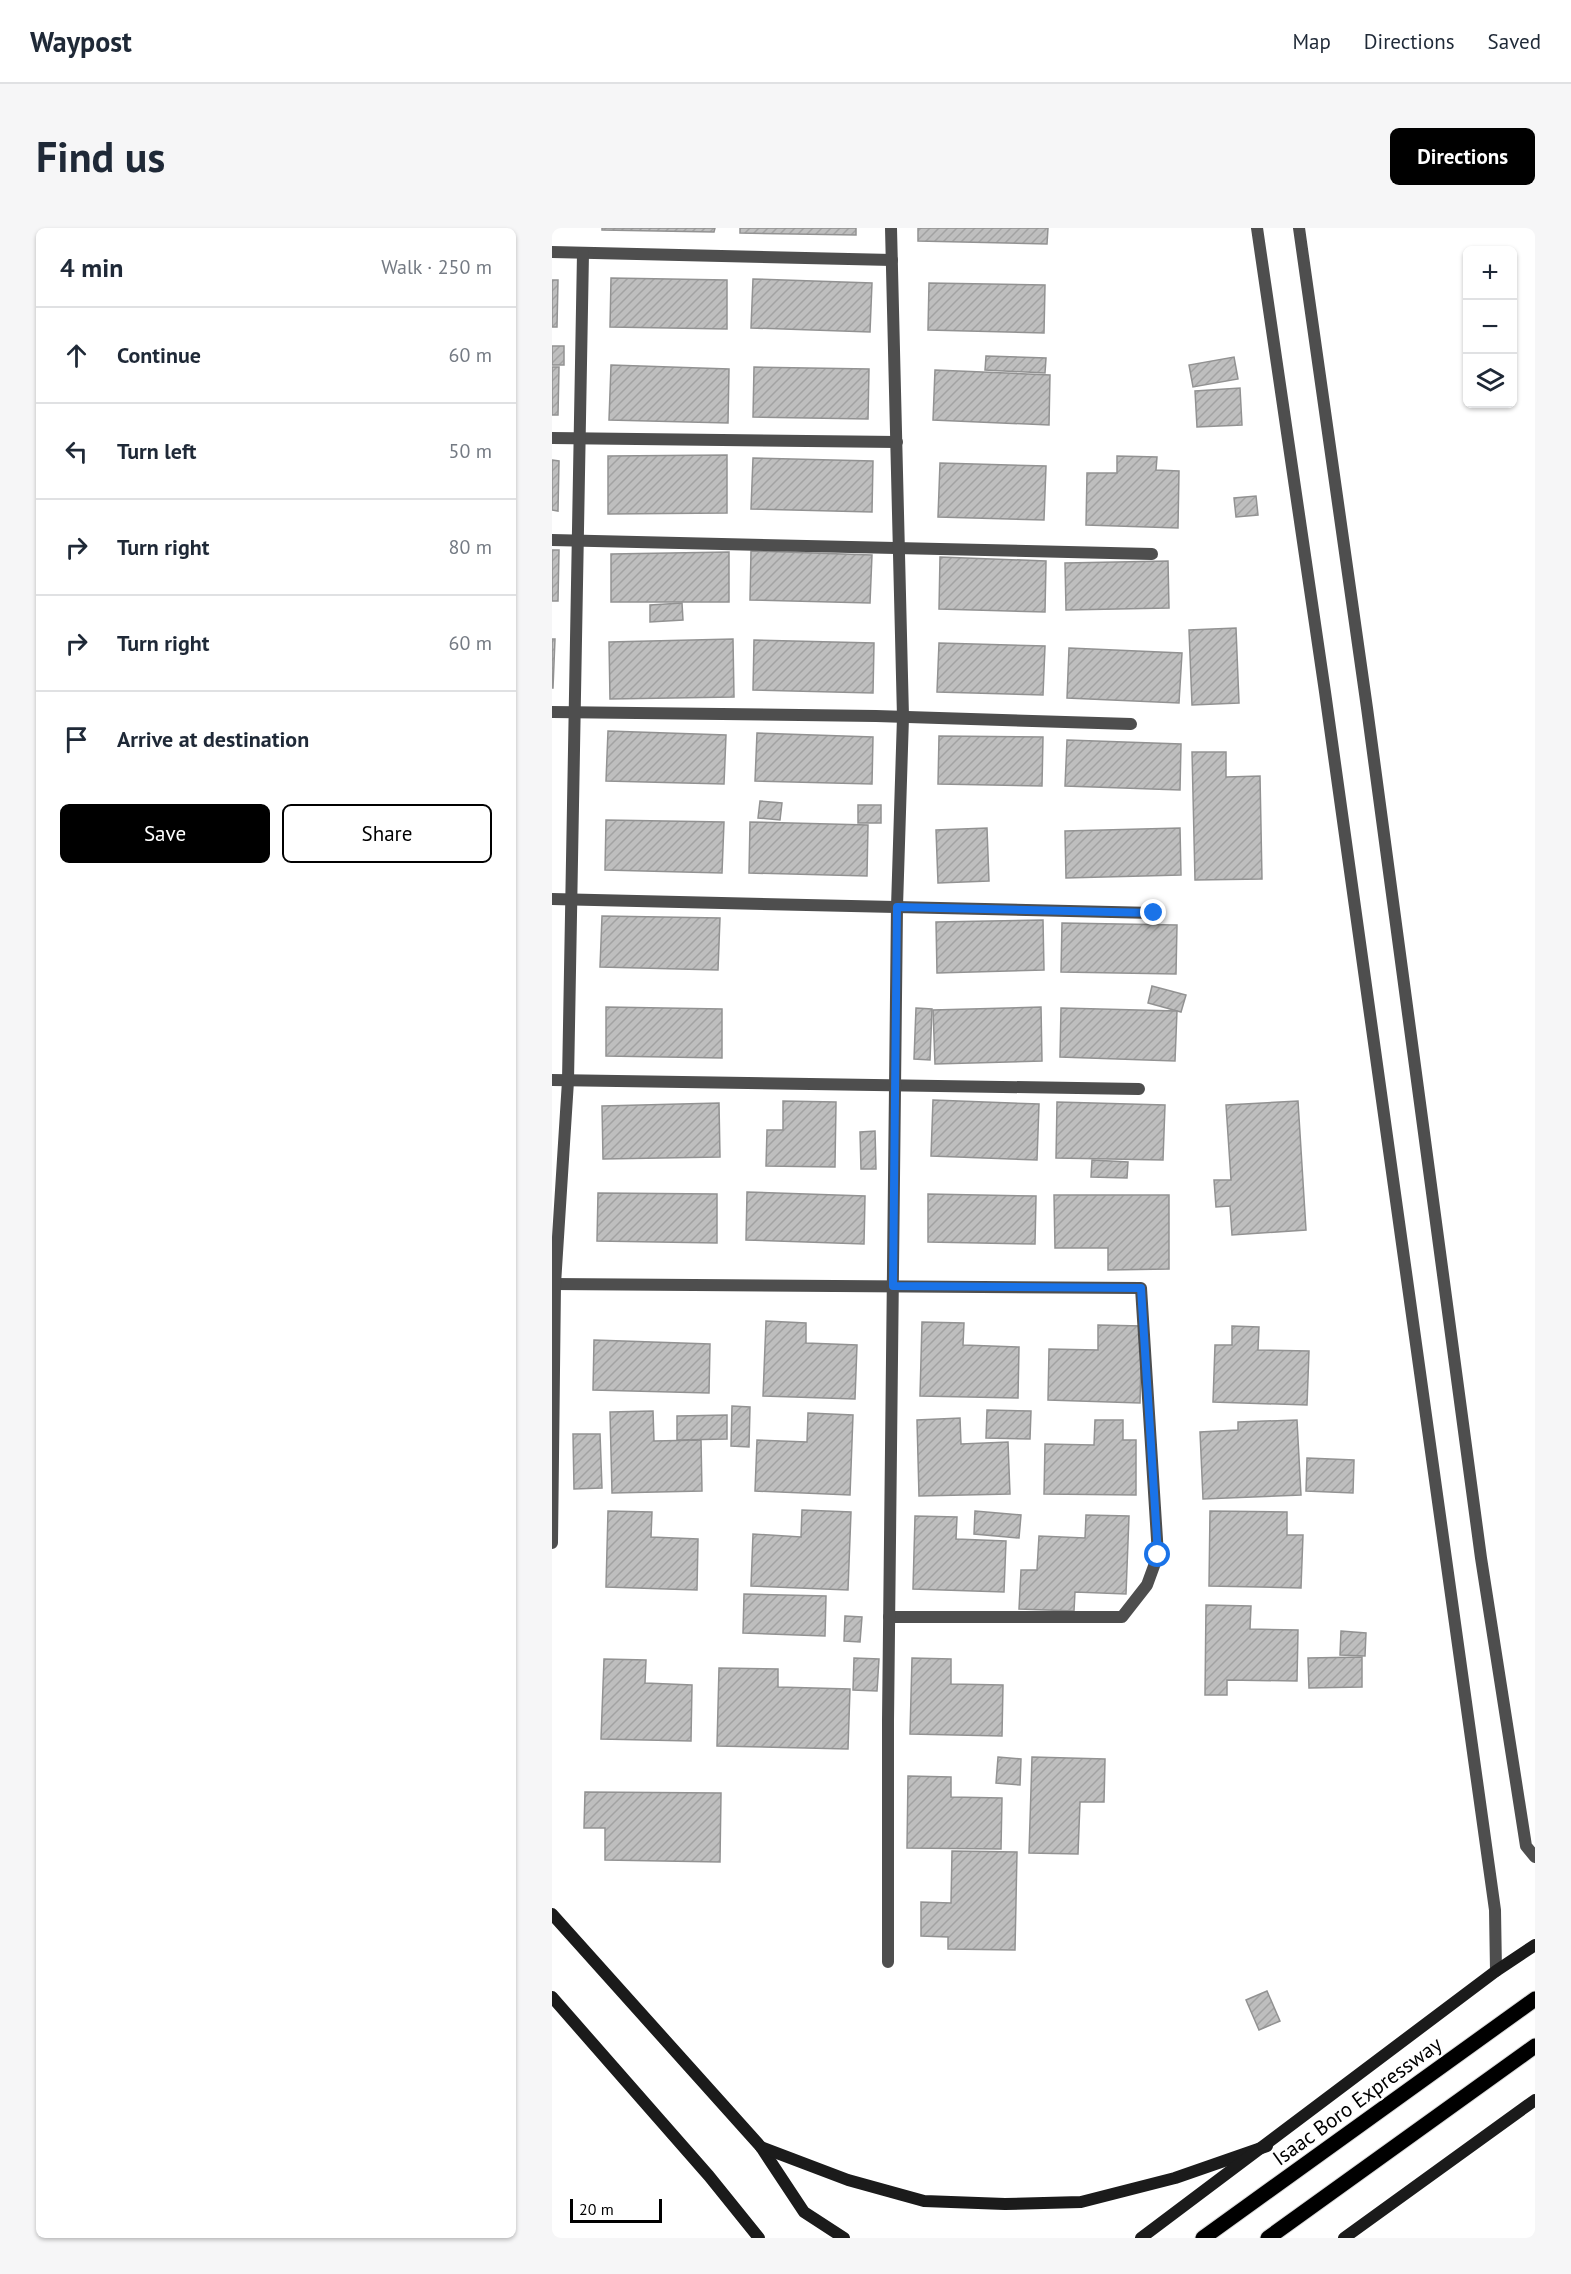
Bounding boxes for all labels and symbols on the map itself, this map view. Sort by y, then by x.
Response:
route end [1140,899,1166,925]
route start [1144,1541,1170,1567]
street label: Isaac Boro Expressway [1267,2030,1447,2171]
scale bar [570,2196,662,2224]

